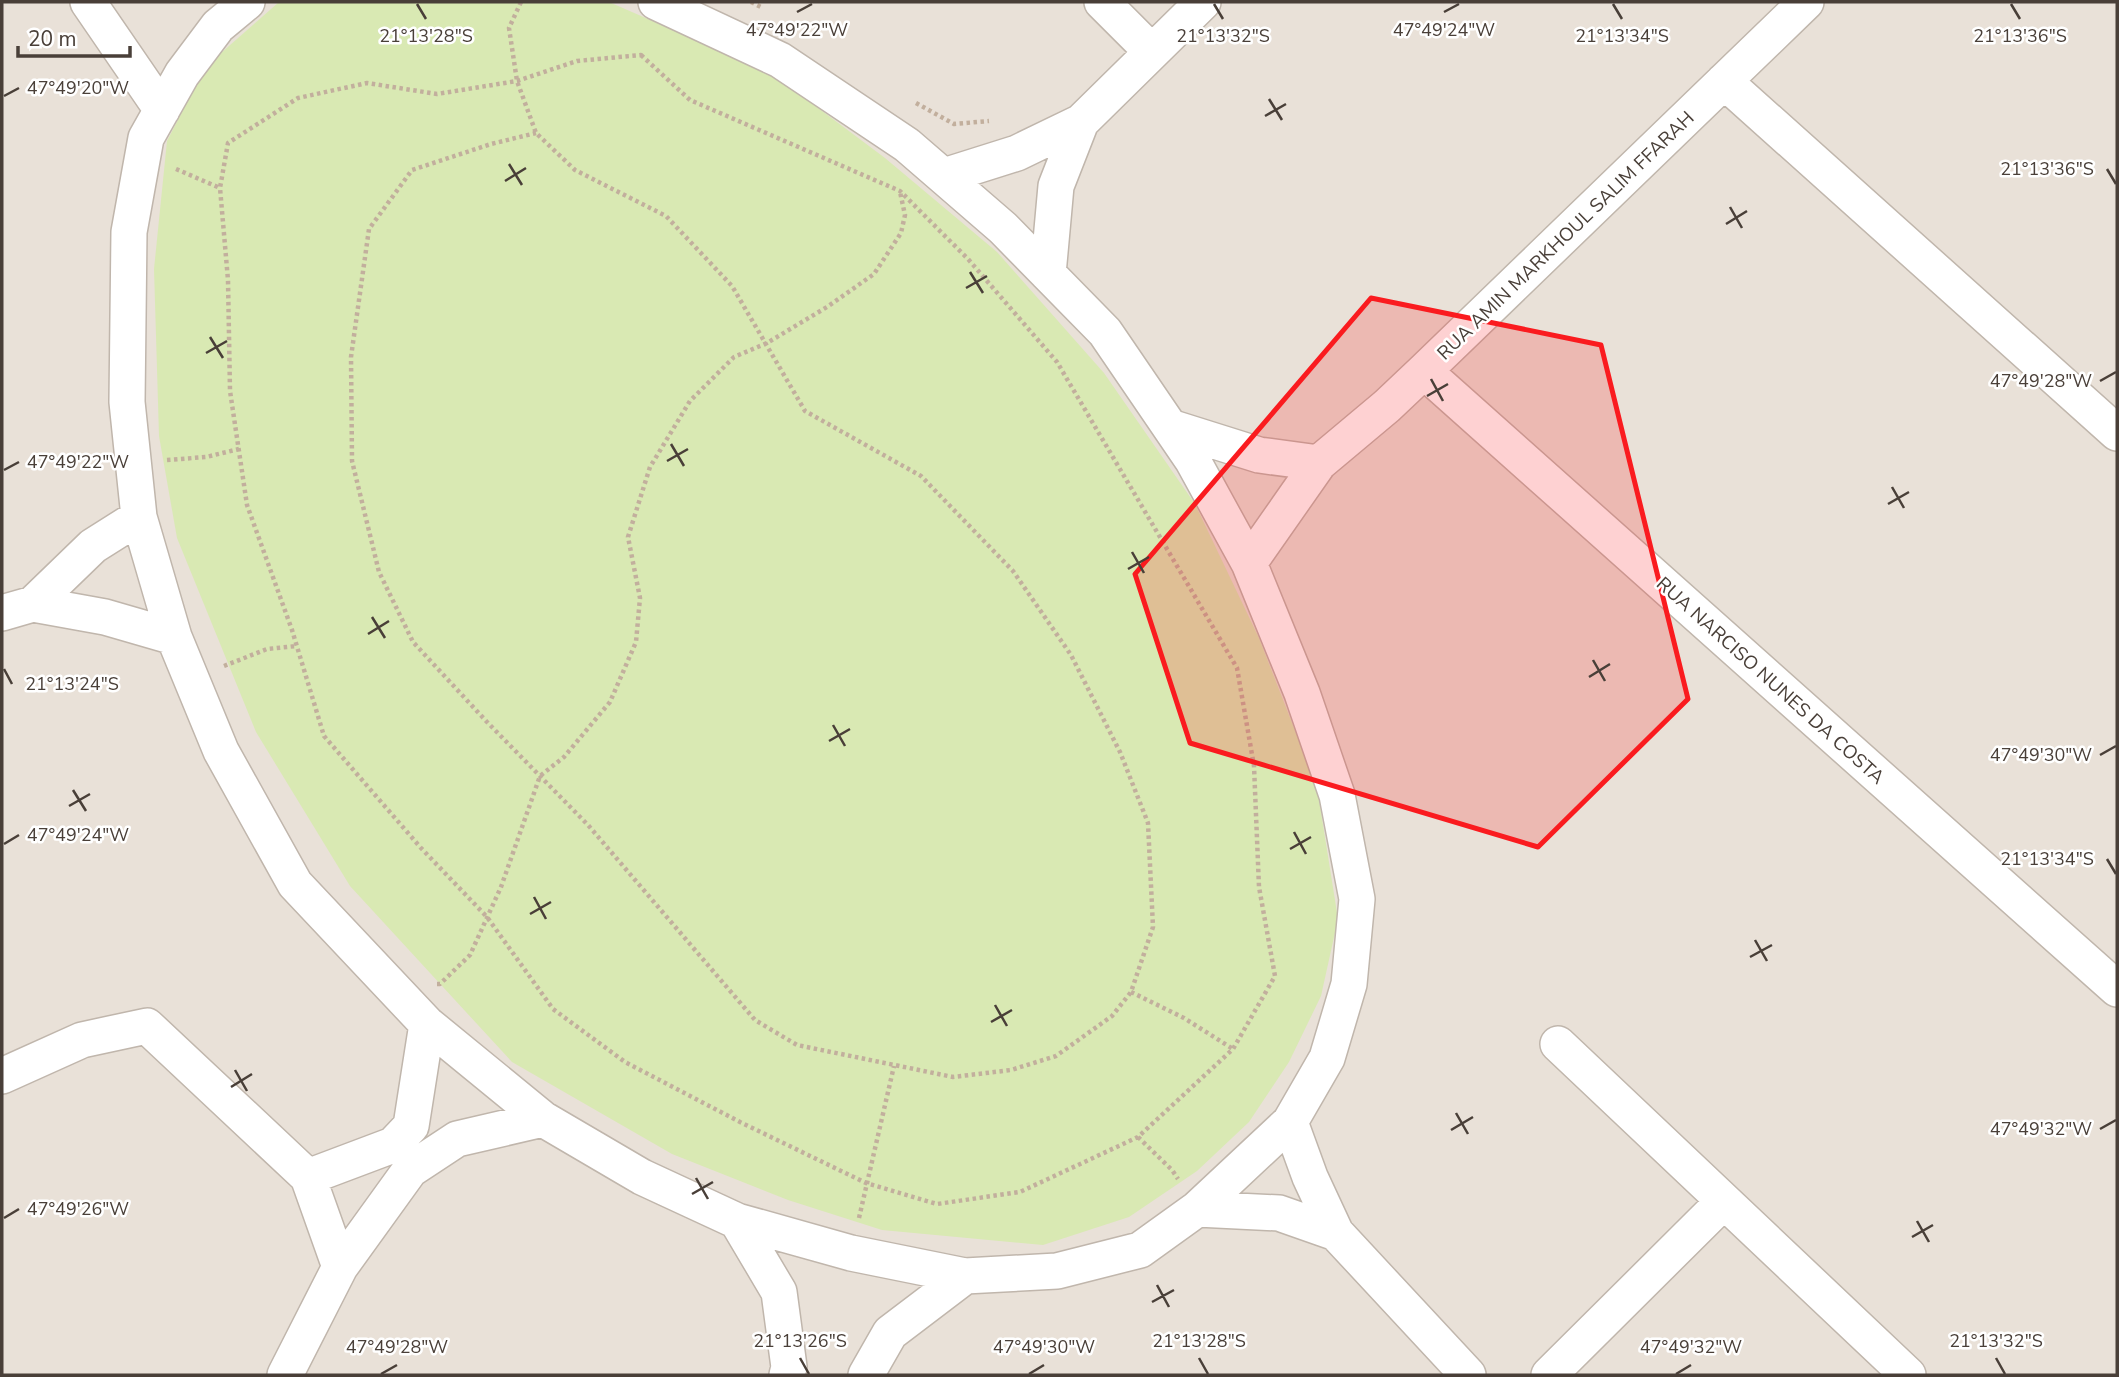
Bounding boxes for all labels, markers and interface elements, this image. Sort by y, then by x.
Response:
scale bar [18,14,130,58]
text: 47°49'22"W [746,18,848,42]
text: 47°49'24"W [1393,18,1495,42]
text: 21°13'28"S [379,24,473,48]
text: 21°13'32"S [1176,24,1270,48]
text: 21°13'34"S [1575,24,1669,48]
text: 21°13'36"S [1973,24,2067,48]
text: 20 m [28,25,77,53]
text: 47°49'20"W [27,76,129,100]
street label: RUA AMIN MARKHOUL SALIM FFARAH [1431,105,1700,366]
text: 21°13'36"S [2000,157,2094,181]
text: 47°49'28"W [1990,369,2092,393]
text: 47°49'22"W [27,450,129,474]
street label: RUA NARCISO NUNES DA COSTA [1651,571,1890,790]
text: 21°13'24"S [25,672,119,696]
text: 47°49'30"W [1990,743,2092,767]
text: 47°49'24"W [27,823,129,847]
text: 21°13'34"S [2000,847,2094,871]
text: 47°49'32"W [1990,1117,2092,1141]
text: 47°49'26"W [27,1197,129,1221]
text: 21°13'26"S [753,1329,847,1353]
text: 21°13'28"S [1152,1329,1246,1353]
text: 21°13'32"S [1949,1329,2043,1353]
text: 47°49'28"W [346,1335,448,1359]
text: 47°49'30"W [993,1335,1095,1359]
text: 47°49'32"W [1640,1335,1742,1359]

